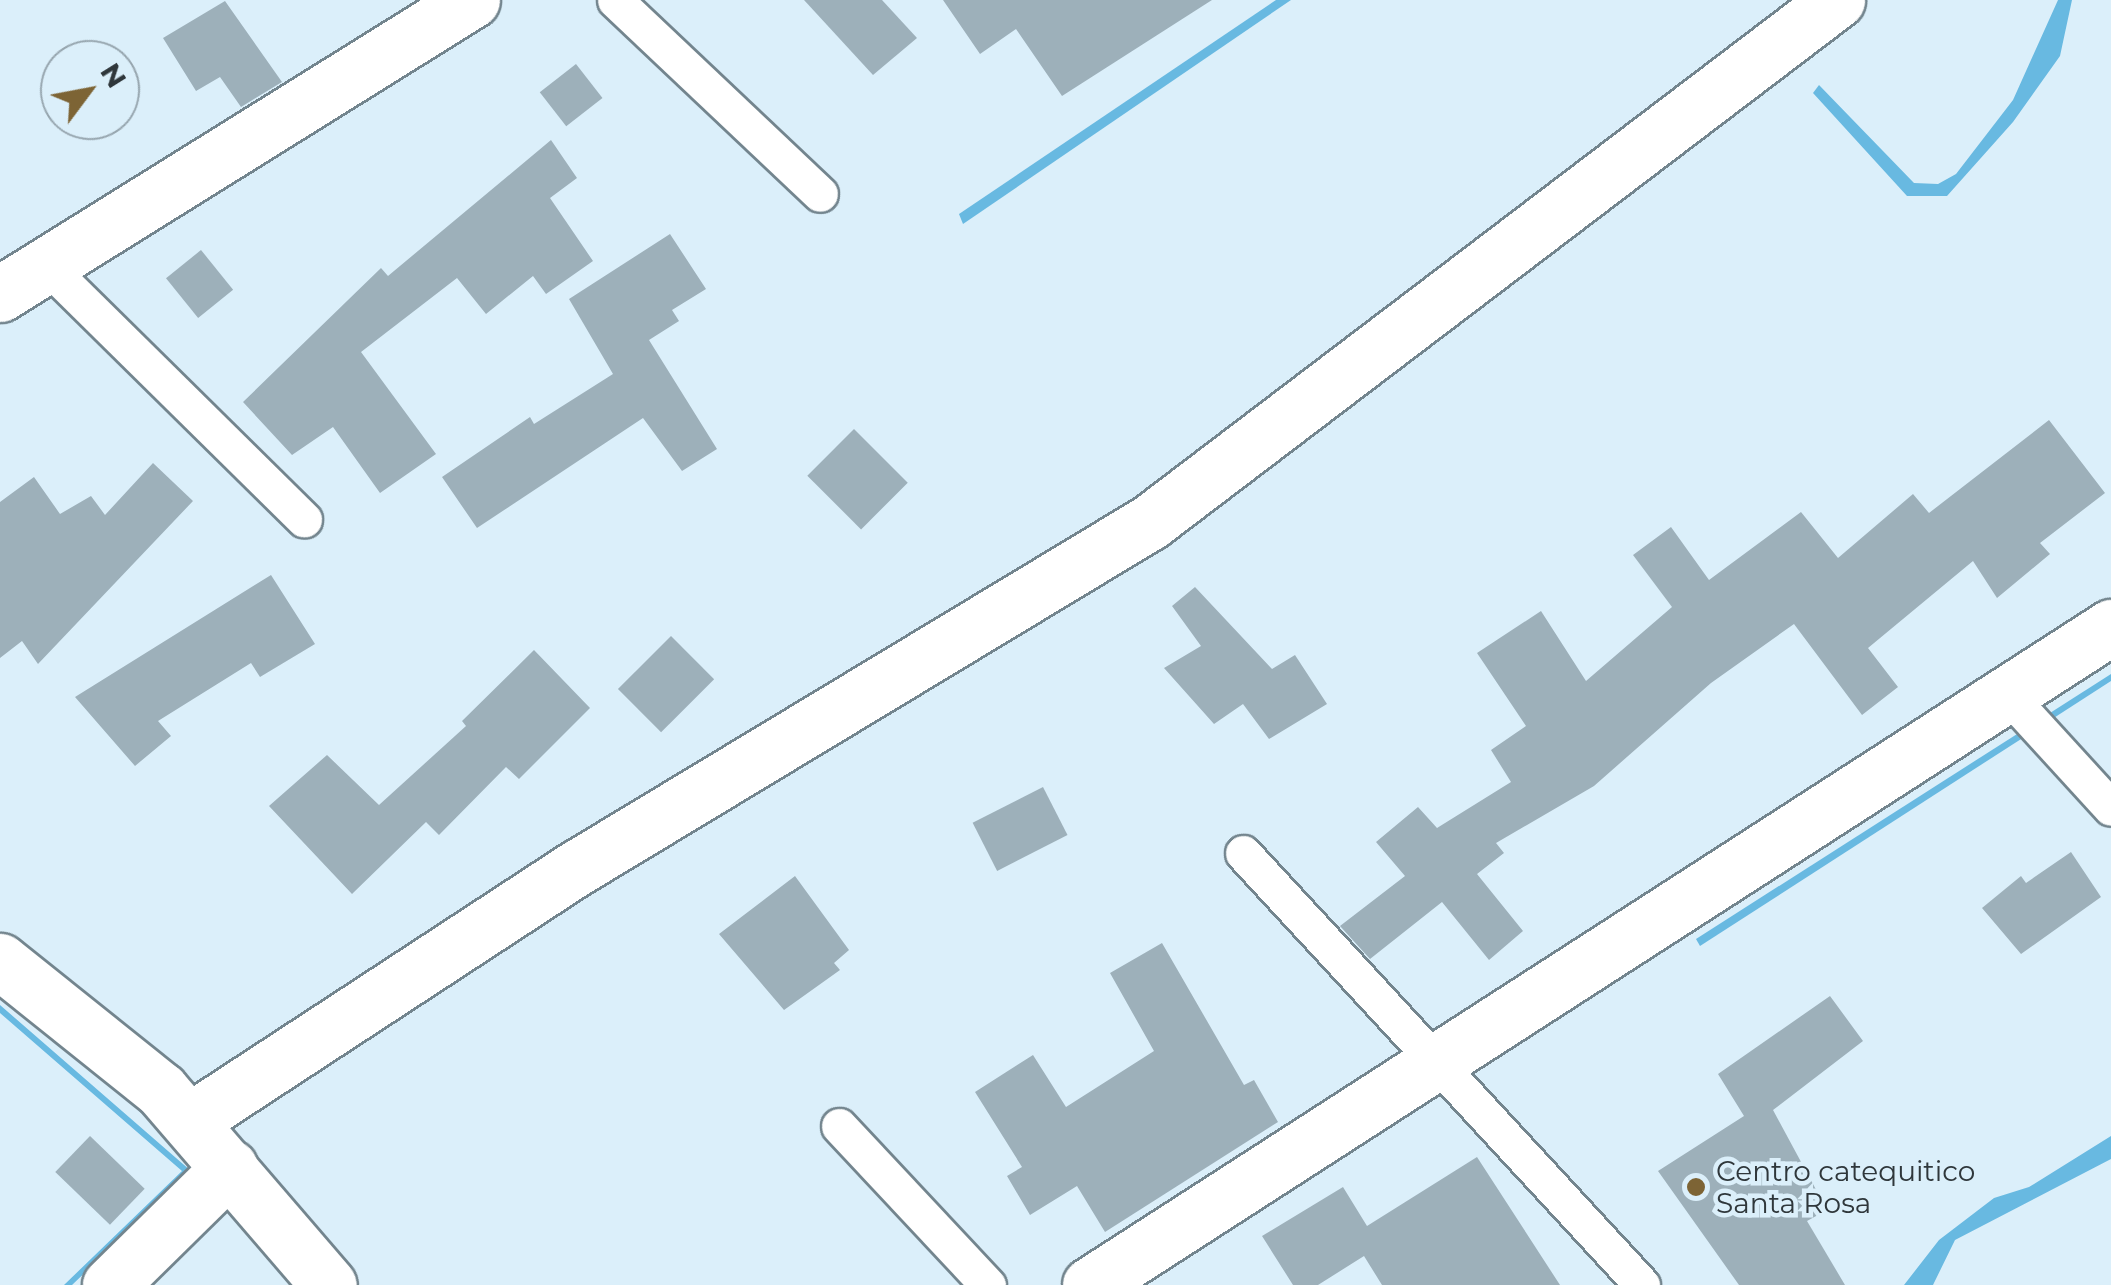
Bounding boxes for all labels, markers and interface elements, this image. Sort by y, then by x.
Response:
north arrow [40,40,140,140]
text: N [93,57,134,94]
place label: Centro catequitico Santa Rosa [1716,1154,1975,1220]
marker: Centro catequitico Santa Rosa [1685,1176,1707,1198]

